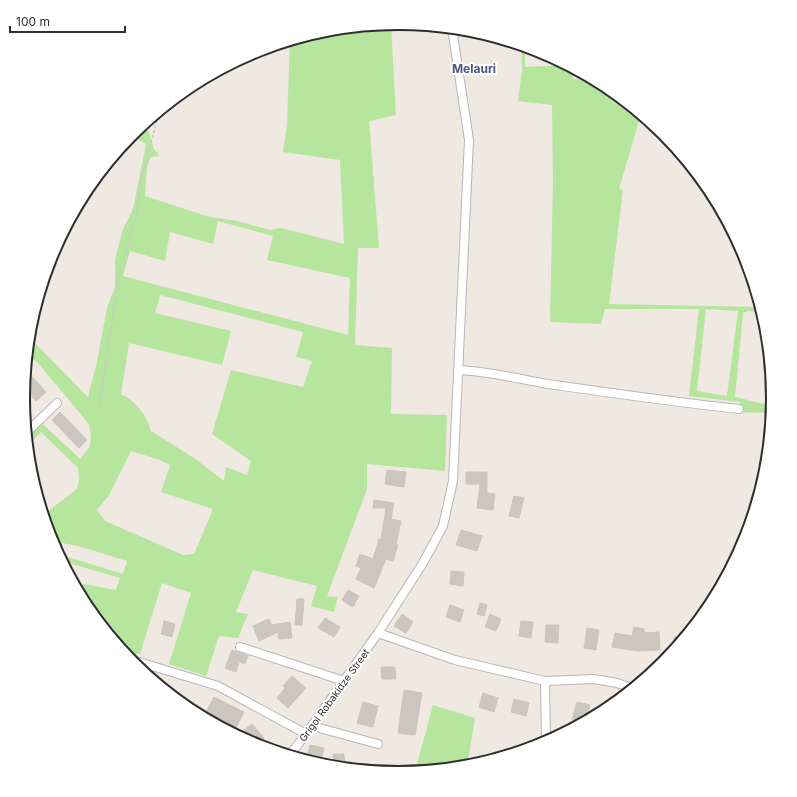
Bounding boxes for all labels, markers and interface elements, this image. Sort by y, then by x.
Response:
scale bar [10,8,125,34]
text: 100 m [16,14,50,29]
district label: Melauri [452,61,496,76]
street label: Grigol Robakidze Street [296,646,372,744]

